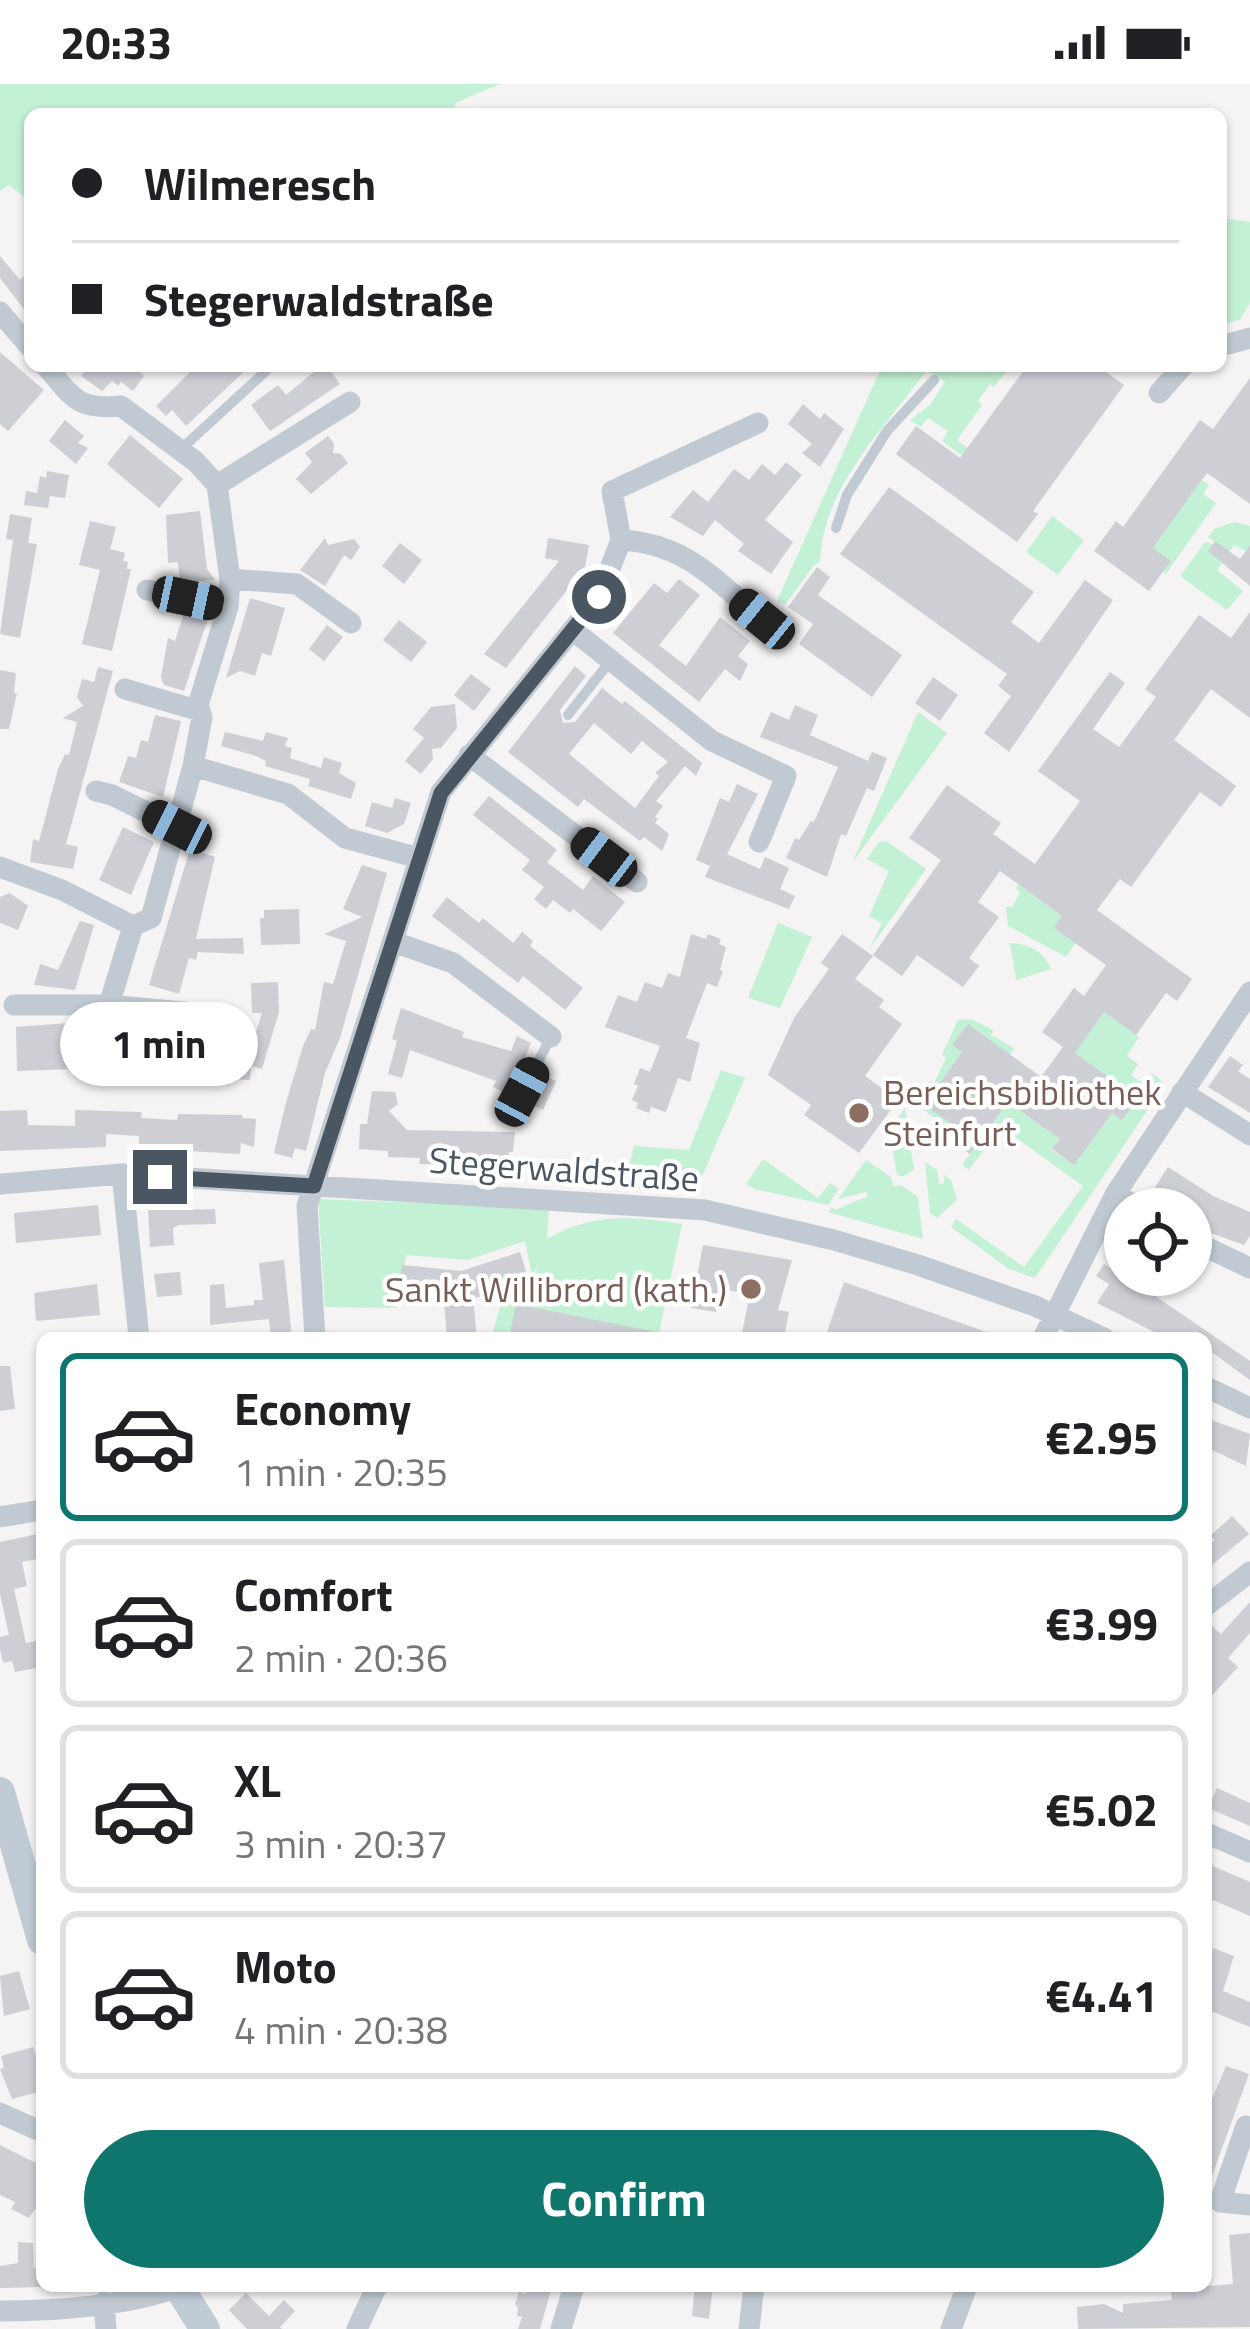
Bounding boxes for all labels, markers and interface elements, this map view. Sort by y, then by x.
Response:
text: 20:33 [60,8,172,76]
text: Wilmeresch [144,149,376,217]
text: Stegerwaldstraße [144,265,494,333]
route start [572,570,626,624]
car [149,573,227,623]
car [723,582,801,656]
car [137,795,217,859]
car [564,821,644,893]
callout: 1 min [61,1003,259,1087]
text: 1 min [112,1014,206,1073]
car [489,1052,555,1132]
place label: Bereichsbibliothek Steinfurt [883,1064,1162,1160]
marker: Bereichsbibliothek Steinfurt [846,1100,872,1126]
street label: Stegerwaldstraße [427,1132,701,1205]
route end [133,1150,187,1204]
map controls [1104,1188,1212,1296]
button: locate [1104,1188,1212,1296]
place label: Sankt Willibrord (kath.) [385,1261,727,1316]
marker: Sankt Willibrord (kath.) [738,1276,764,1302]
text: Economy [234,1374,411,1442]
icon: car [90,1383,198,1491]
text: €2.95 [1046,1403,1158,1471]
text: 1 min · 20:35 [234,1442,448,1501]
text: Comfort [234,1560,393,1628]
icon: car [90,1569,198,1677]
text: €3.99 [1046,1589,1158,1657]
text: 2 min · 20:36 [234,1628,448,1687]
text: XL [234,1746,281,1814]
icon: car [90,1755,198,1863]
text: €5.02 [1046,1775,1158,1843]
text: 3 min · 20:37 [234,1814,448,1873]
text: Moto [234,1932,337,2000]
icon: car [90,1941,198,2049]
text: €4.41 [1046,1961,1158,2029]
text: 4 min · 20:38 [234,2000,448,2059]
button: Confirm [84,2130,1164,2268]

